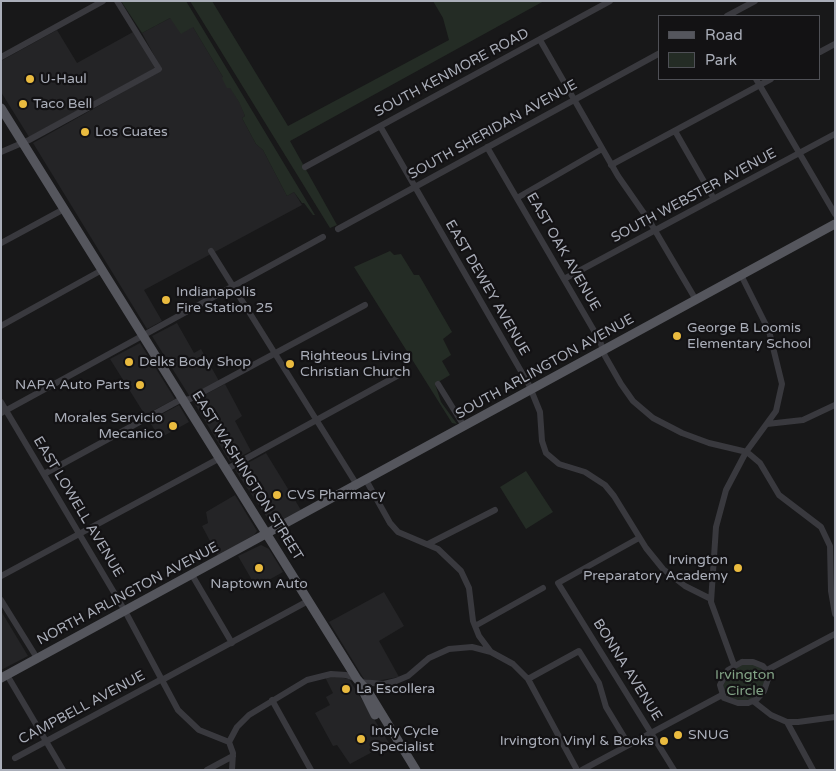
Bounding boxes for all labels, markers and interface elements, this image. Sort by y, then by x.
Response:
legend [658,15,821,80]
street label: SOUTH KENMORE ROAD [372,25,532,121]
text: Road [705,26,743,44]
text: Park [705,51,737,69]
place label: U-Haul [40,71,87,87]
marker: U-Haul [24,73,36,85]
street label: SOUTH SHERIDAN AVENUE [406,77,580,183]
place label: Taco Bell [33,96,92,112]
marker: Taco Bell [17,98,29,110]
place label: Los Cuates [95,124,168,140]
marker: Los Cuates [79,126,91,138]
street label: SOUTH WEBSTER AVENUE [609,145,779,247]
street label: EAST OAK AVENUE [522,190,604,314]
street label: EAST DEWEY AVENUE [441,217,533,359]
place label: Indianapolis Fire Station 25 [176,284,273,316]
marker: Indianapolis Fire Station 25 [160,294,172,306]
street label: SOUTH ARLINGTON AVENUE [453,311,637,423]
place label: George B Loomis Elementary School [687,320,811,352]
marker: George B Loomis Elementary School [671,330,683,342]
place label: Righteous Living Christian Church [300,348,411,381]
place label: Delks Body Shop [139,354,251,370]
marker: Delks Body Shop [123,356,135,368]
marker: Righteous Living Christian Church [284,358,296,370]
place label: NAPA Auto Parts [15,377,130,393]
marker: NAPA Auto Parts [134,379,146,391]
street label: EAST WASHINGTON STREET [188,388,306,564]
place label: Morales Servicio Mecanico [54,410,163,442]
marker: Morales Servicio Mecanico [167,420,179,432]
street label: EAST LOWELL AVENUE [29,434,127,580]
place label: CVS Pharmacy [287,487,385,503]
marker: CVS Pharmacy [271,489,283,501]
street label: NORTH ARLINGTON AVENUE [34,539,222,649]
place label: Irvington Preparatory Academy [583,552,728,584]
marker: Naptown Auto [253,562,265,574]
marker: Irvington Preparatory Academy [732,562,744,574]
place label: Naptown Auto [210,576,308,592]
street label: BONNA AVENUE [589,616,665,724]
park label: Irvington Circle [715,667,775,700]
street label: CAMPBELL AVENUE [16,668,148,748]
place label: La Escollera [356,681,435,697]
marker: La Escollera [340,683,352,695]
place label: Indy Cycle Specialist [371,723,439,756]
place label: SNUG [688,727,729,743]
marker: SNUG [672,729,684,741]
marker: Indy Cycle Specialist [355,733,367,745]
place label: Irvington Vinyl & Books [500,733,654,749]
marker: Irvington Vinyl & Books [658,735,670,747]

